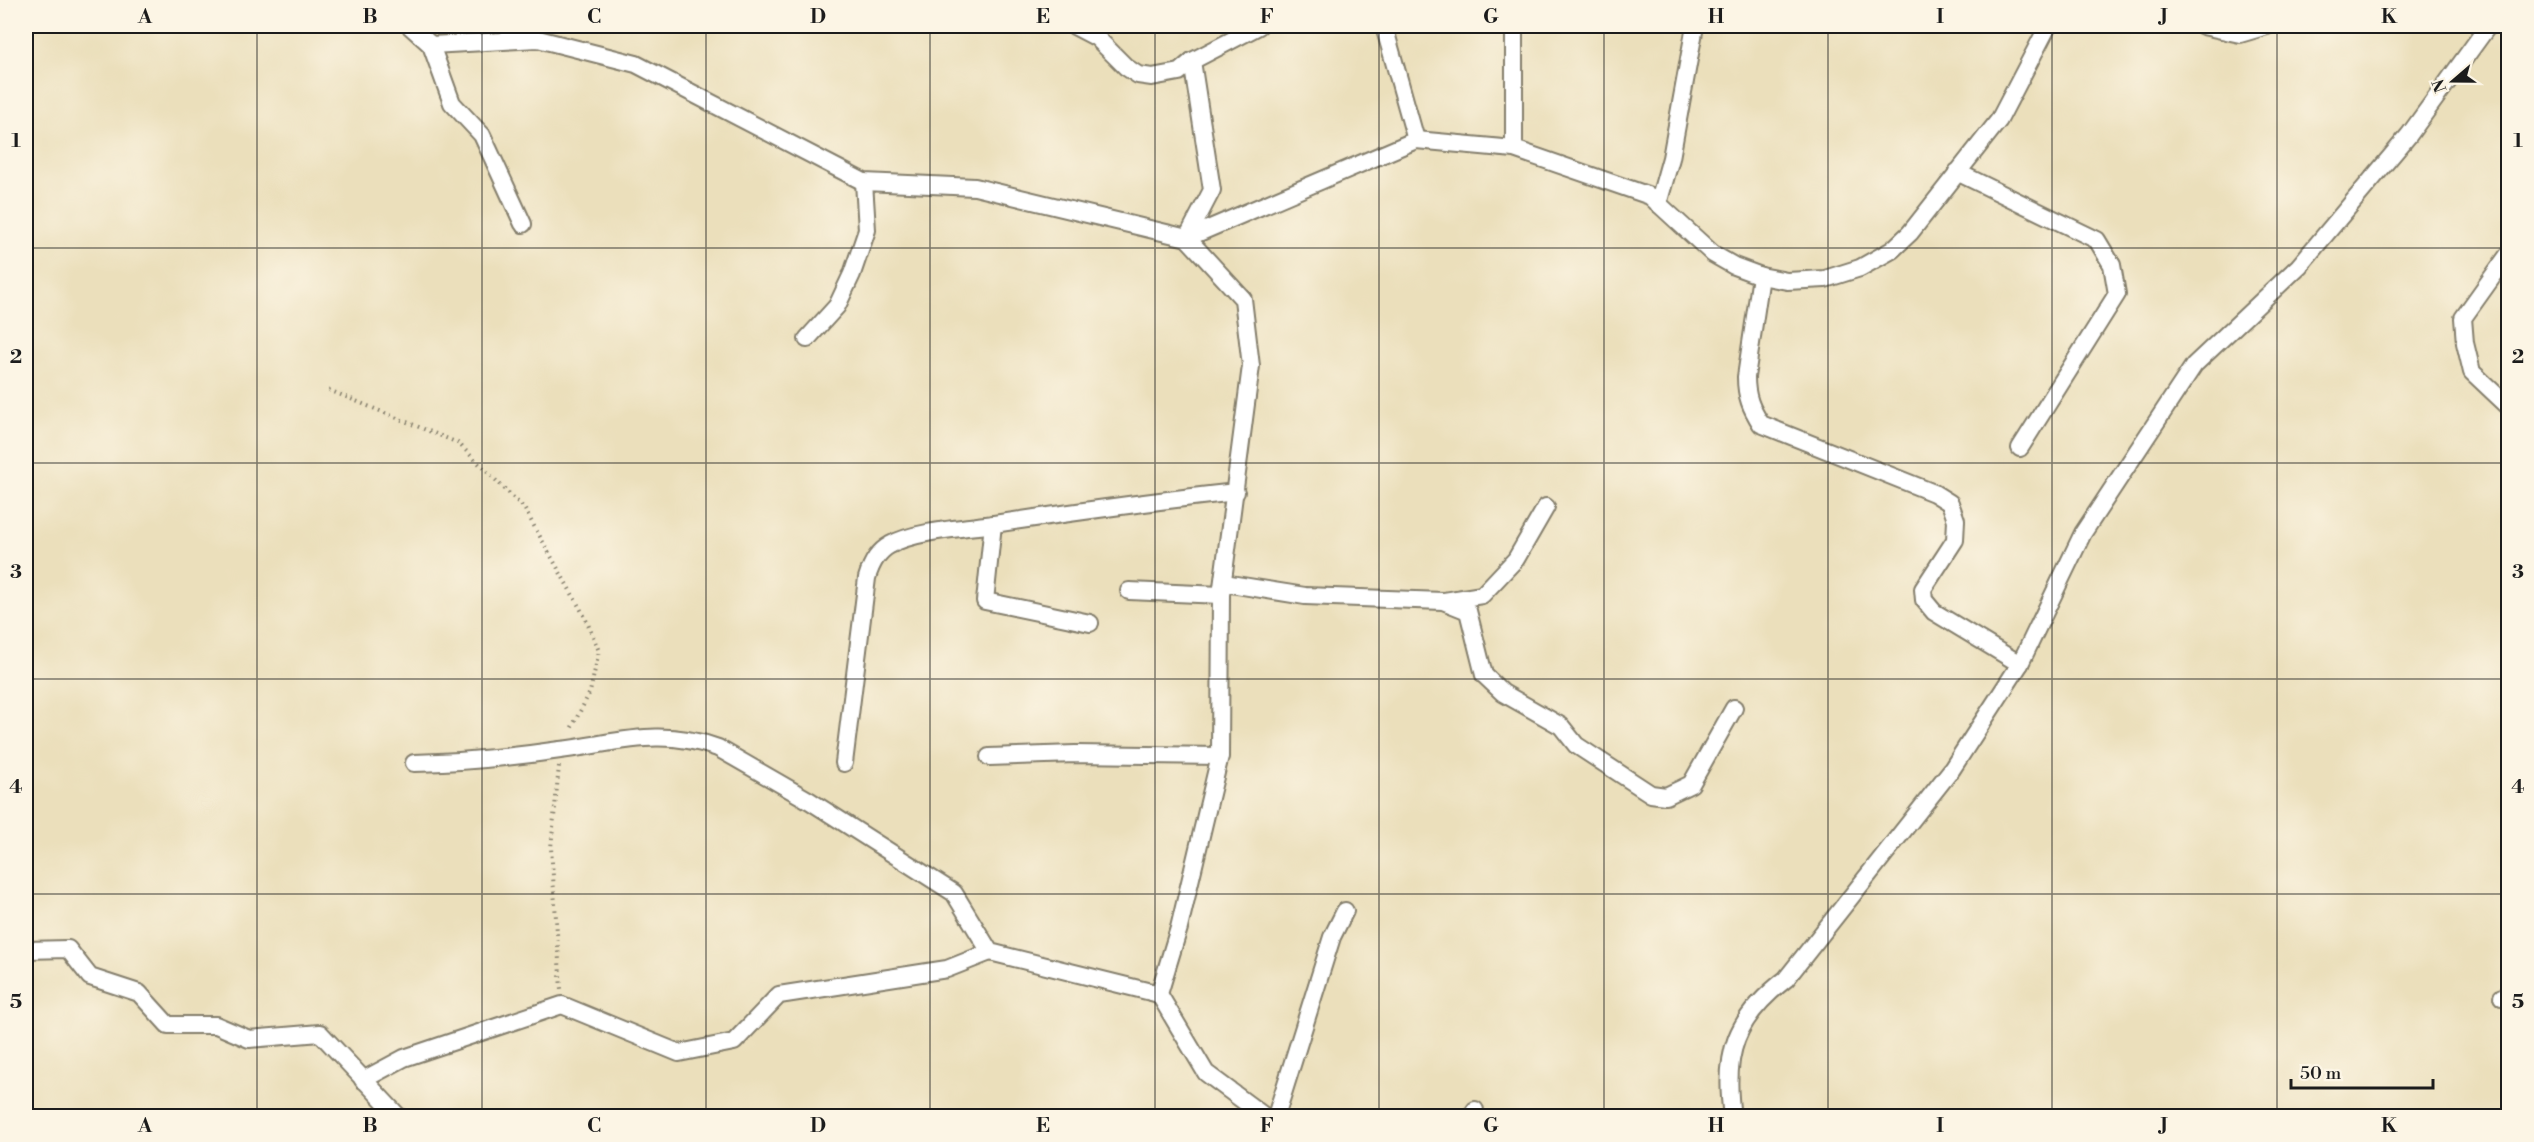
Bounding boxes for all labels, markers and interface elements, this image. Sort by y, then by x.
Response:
text: A [137,5,153,30]
text: B [362,5,378,30]
text: C [587,5,601,30]
text: D [810,5,826,30]
text: E [1036,5,1050,30]
text: F [1260,5,1274,30]
text: G [1483,5,1499,30]
text: H [1708,5,1725,30]
text: I [1936,5,1944,30]
text: J [2157,5,2168,30]
text: K [2381,5,2398,30]
north arrow [2423,51,2483,111]
text: N [2428,76,2451,95]
text: 1 [11,129,21,154]
text: 1 [2513,129,2523,154]
text: 2 [10,345,22,370]
text: 2 [2512,345,2524,370]
text: 3 [10,560,22,585]
text: 3 [2512,560,2524,585]
text: 4 [9,775,23,800]
text: 4 [2511,775,2525,800]
text: 5 [10,990,22,1015]
text: 5 [2512,990,2524,1015]
scale bar [2291,1052,2434,1090]
text: 50 m [2300,1062,2342,1085]
text: A [137,1114,153,1139]
text: B [362,1114,378,1139]
text: C [587,1114,601,1139]
text: D [810,1114,826,1139]
text: E [1036,1114,1050,1139]
text: F [1260,1114,1274,1139]
text: G [1483,1114,1499,1139]
text: H [1708,1114,1725,1139]
text: I [1936,1114,1944,1139]
text: J [2157,1114,2168,1139]
text: K [2381,1114,2398,1139]

